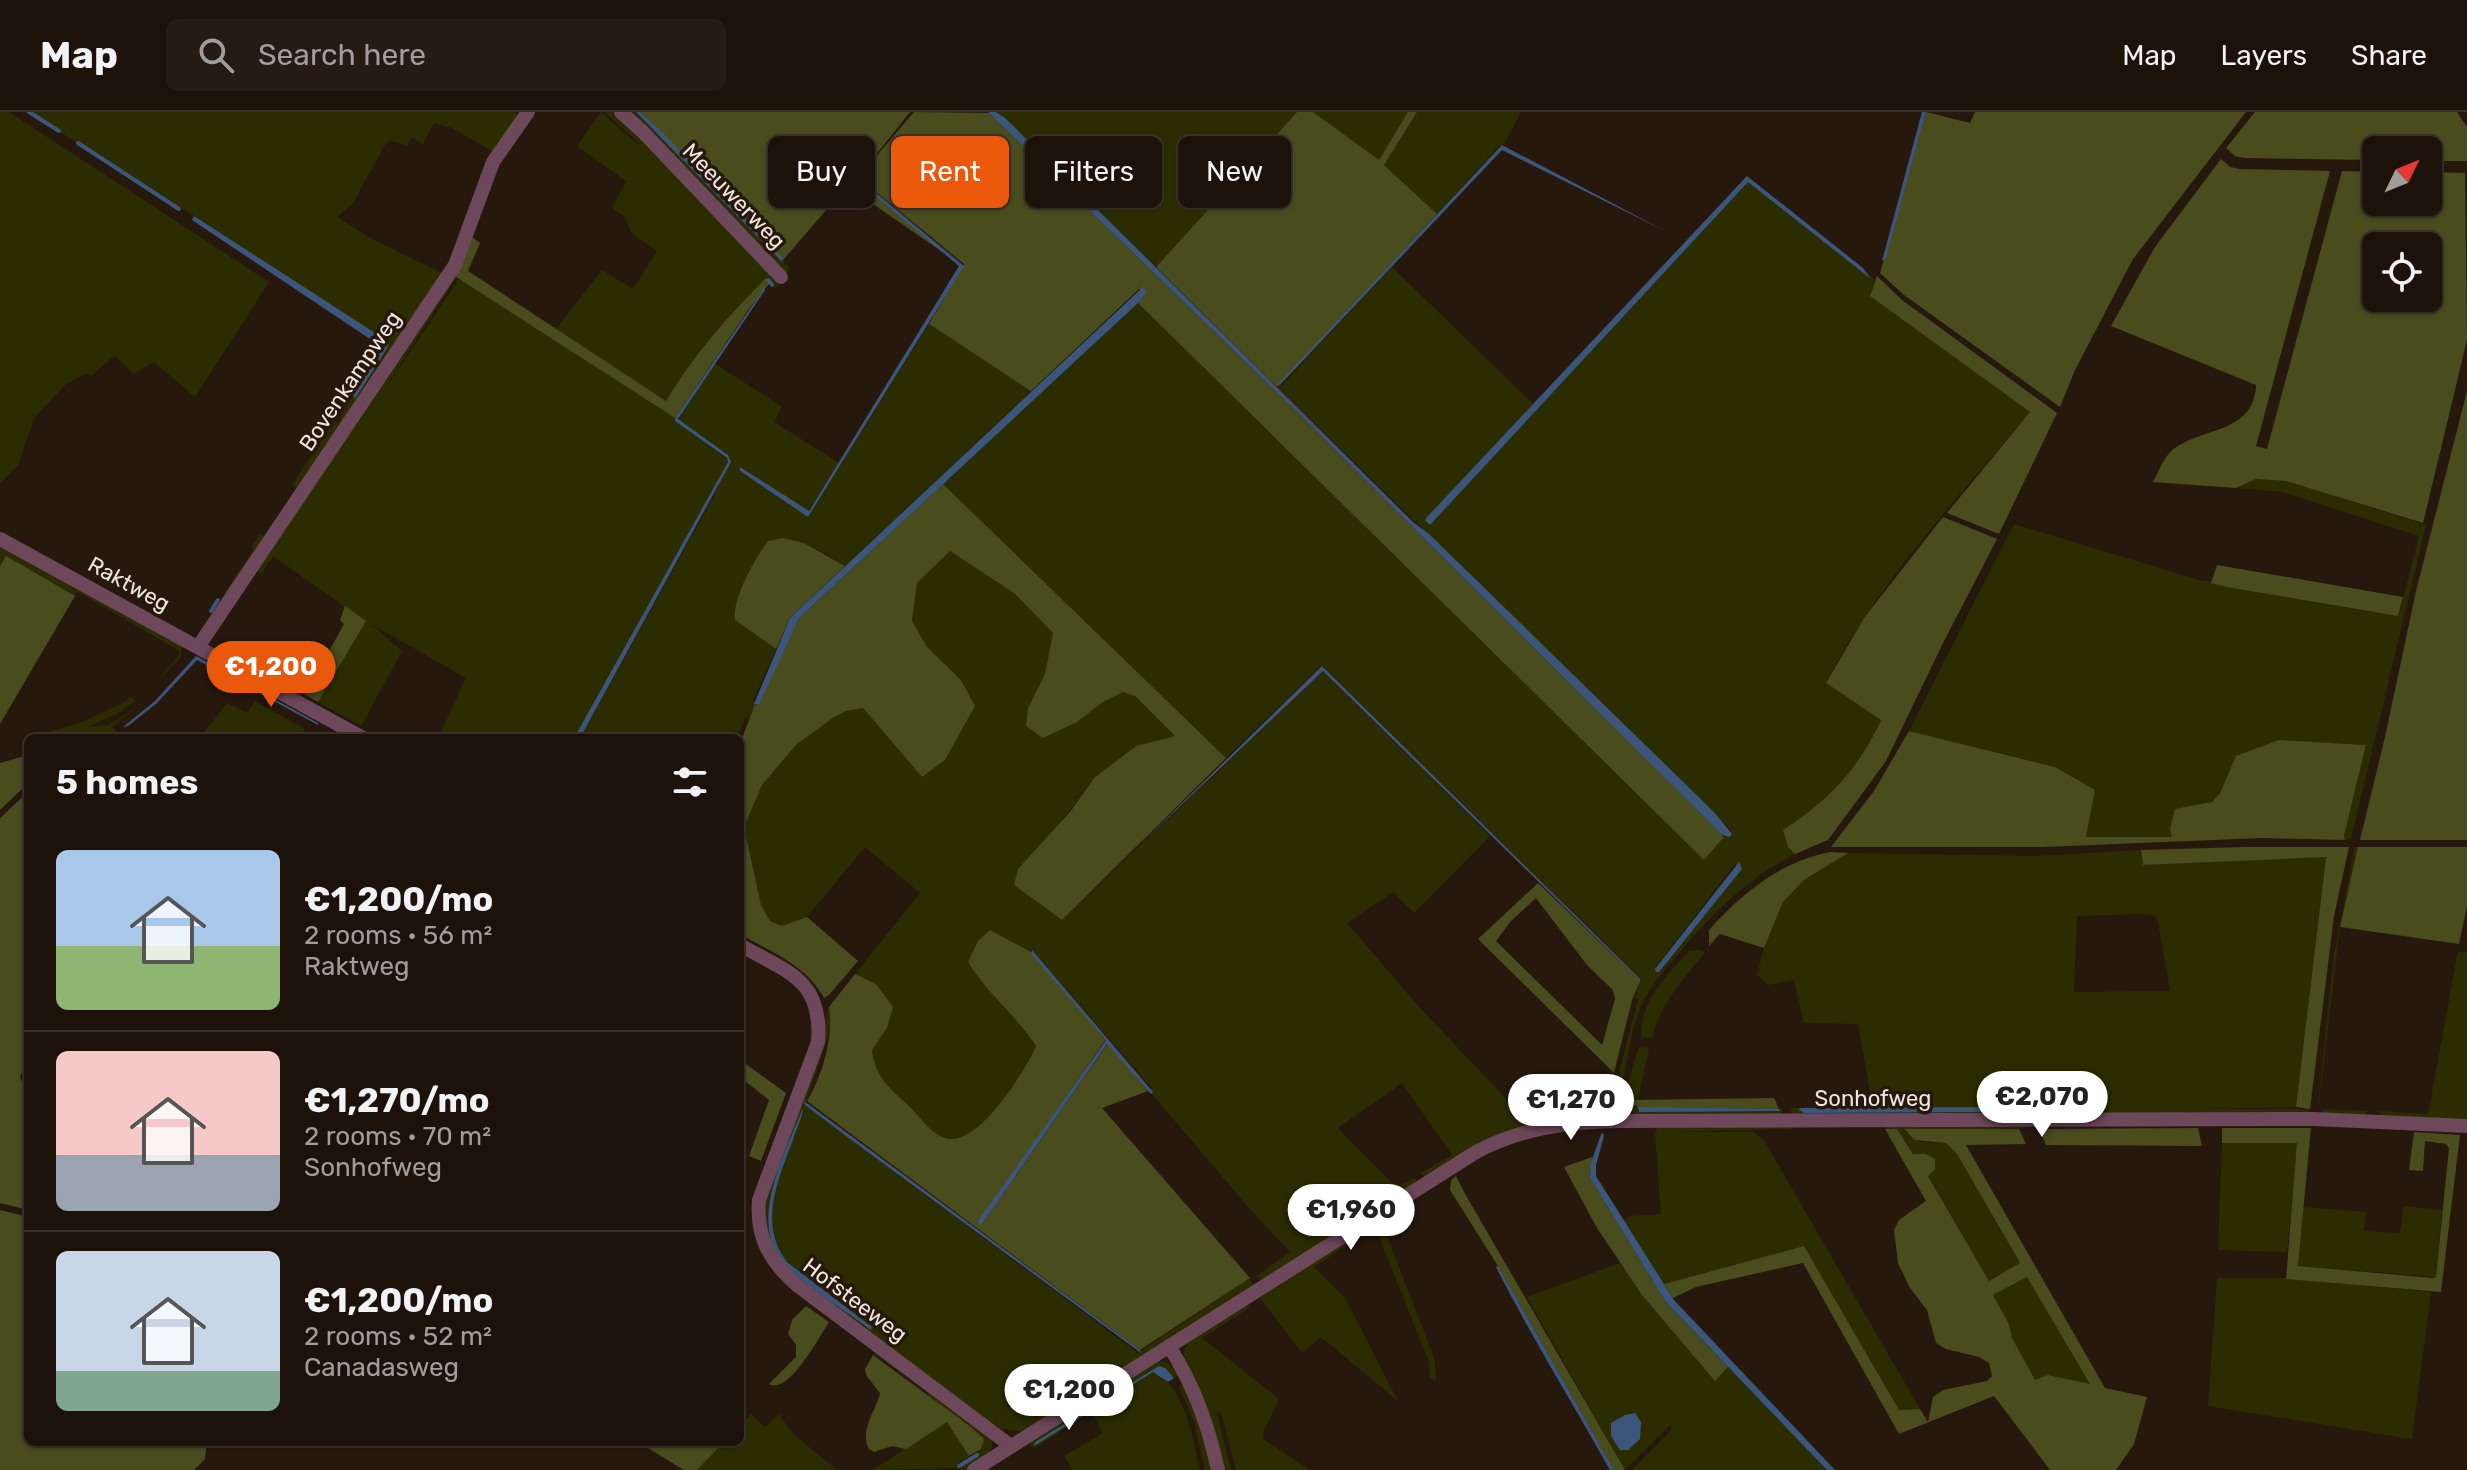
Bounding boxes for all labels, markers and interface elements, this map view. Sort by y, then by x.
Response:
search box [166,19,726,91]
text: Map [40,32,118,78]
icon: search [194,33,238,77]
text: Search here [258,37,426,73]
text: Map [2122,39,2177,72]
text: Layers [2221,39,2307,72]
text: Share [2351,39,2427,72]
chip: Buy [768,136,875,208]
chip: Rent [891,136,1009,208]
chip: Filters [1025,136,1162,208]
chip: New [1178,136,1291,208]
north arrow [2362,136,2442,216]
map controls [2362,136,2442,312]
street label: Meeuwerweg [677,138,791,254]
button: locate [2362,232,2442,312]
street label: Bovenkampweg [293,306,407,456]
street label: Raktweg [83,551,175,617]
pin: €1,200 [206,641,336,709]
text: €1,200 [225,651,317,682]
icon: filters [668,760,712,804]
text: 5 homes [56,762,198,803]
text: €1,200/mo [304,879,493,920]
icon: home [120,882,216,978]
text: 2 rooms · 56 m² [304,920,492,951]
text: Raktweg [304,951,410,982]
pin: €2,070 [1977,1071,2107,1139]
pin: €1,270 [1506,1074,1636,1142]
text: €1,270/mo [304,1080,490,1121]
text: €2,070 [1995,1081,2089,1112]
icon: home [120,1083,216,1179]
text: €1,270 [1526,1084,1616,1115]
street label: Sonhofweg [1815,1085,1931,1112]
text: 2 rooms · 70 m² [304,1121,491,1152]
text: Sonhofweg [304,1152,442,1183]
pin: €1,960 [1286,1184,1416,1252]
text: €1,960 [1306,1194,1396,1225]
street label: Hofsteeweg [798,1252,912,1348]
text: €1,200/mo [304,1280,493,1321]
icon: home [120,1283,216,1379]
text: 2 rooms · 52 m² [304,1321,492,1352]
text: Canadasweg [304,1352,459,1383]
pin: €1,200 [1004,1364,1134,1432]
text: €1,200 [1023,1374,1115,1405]

